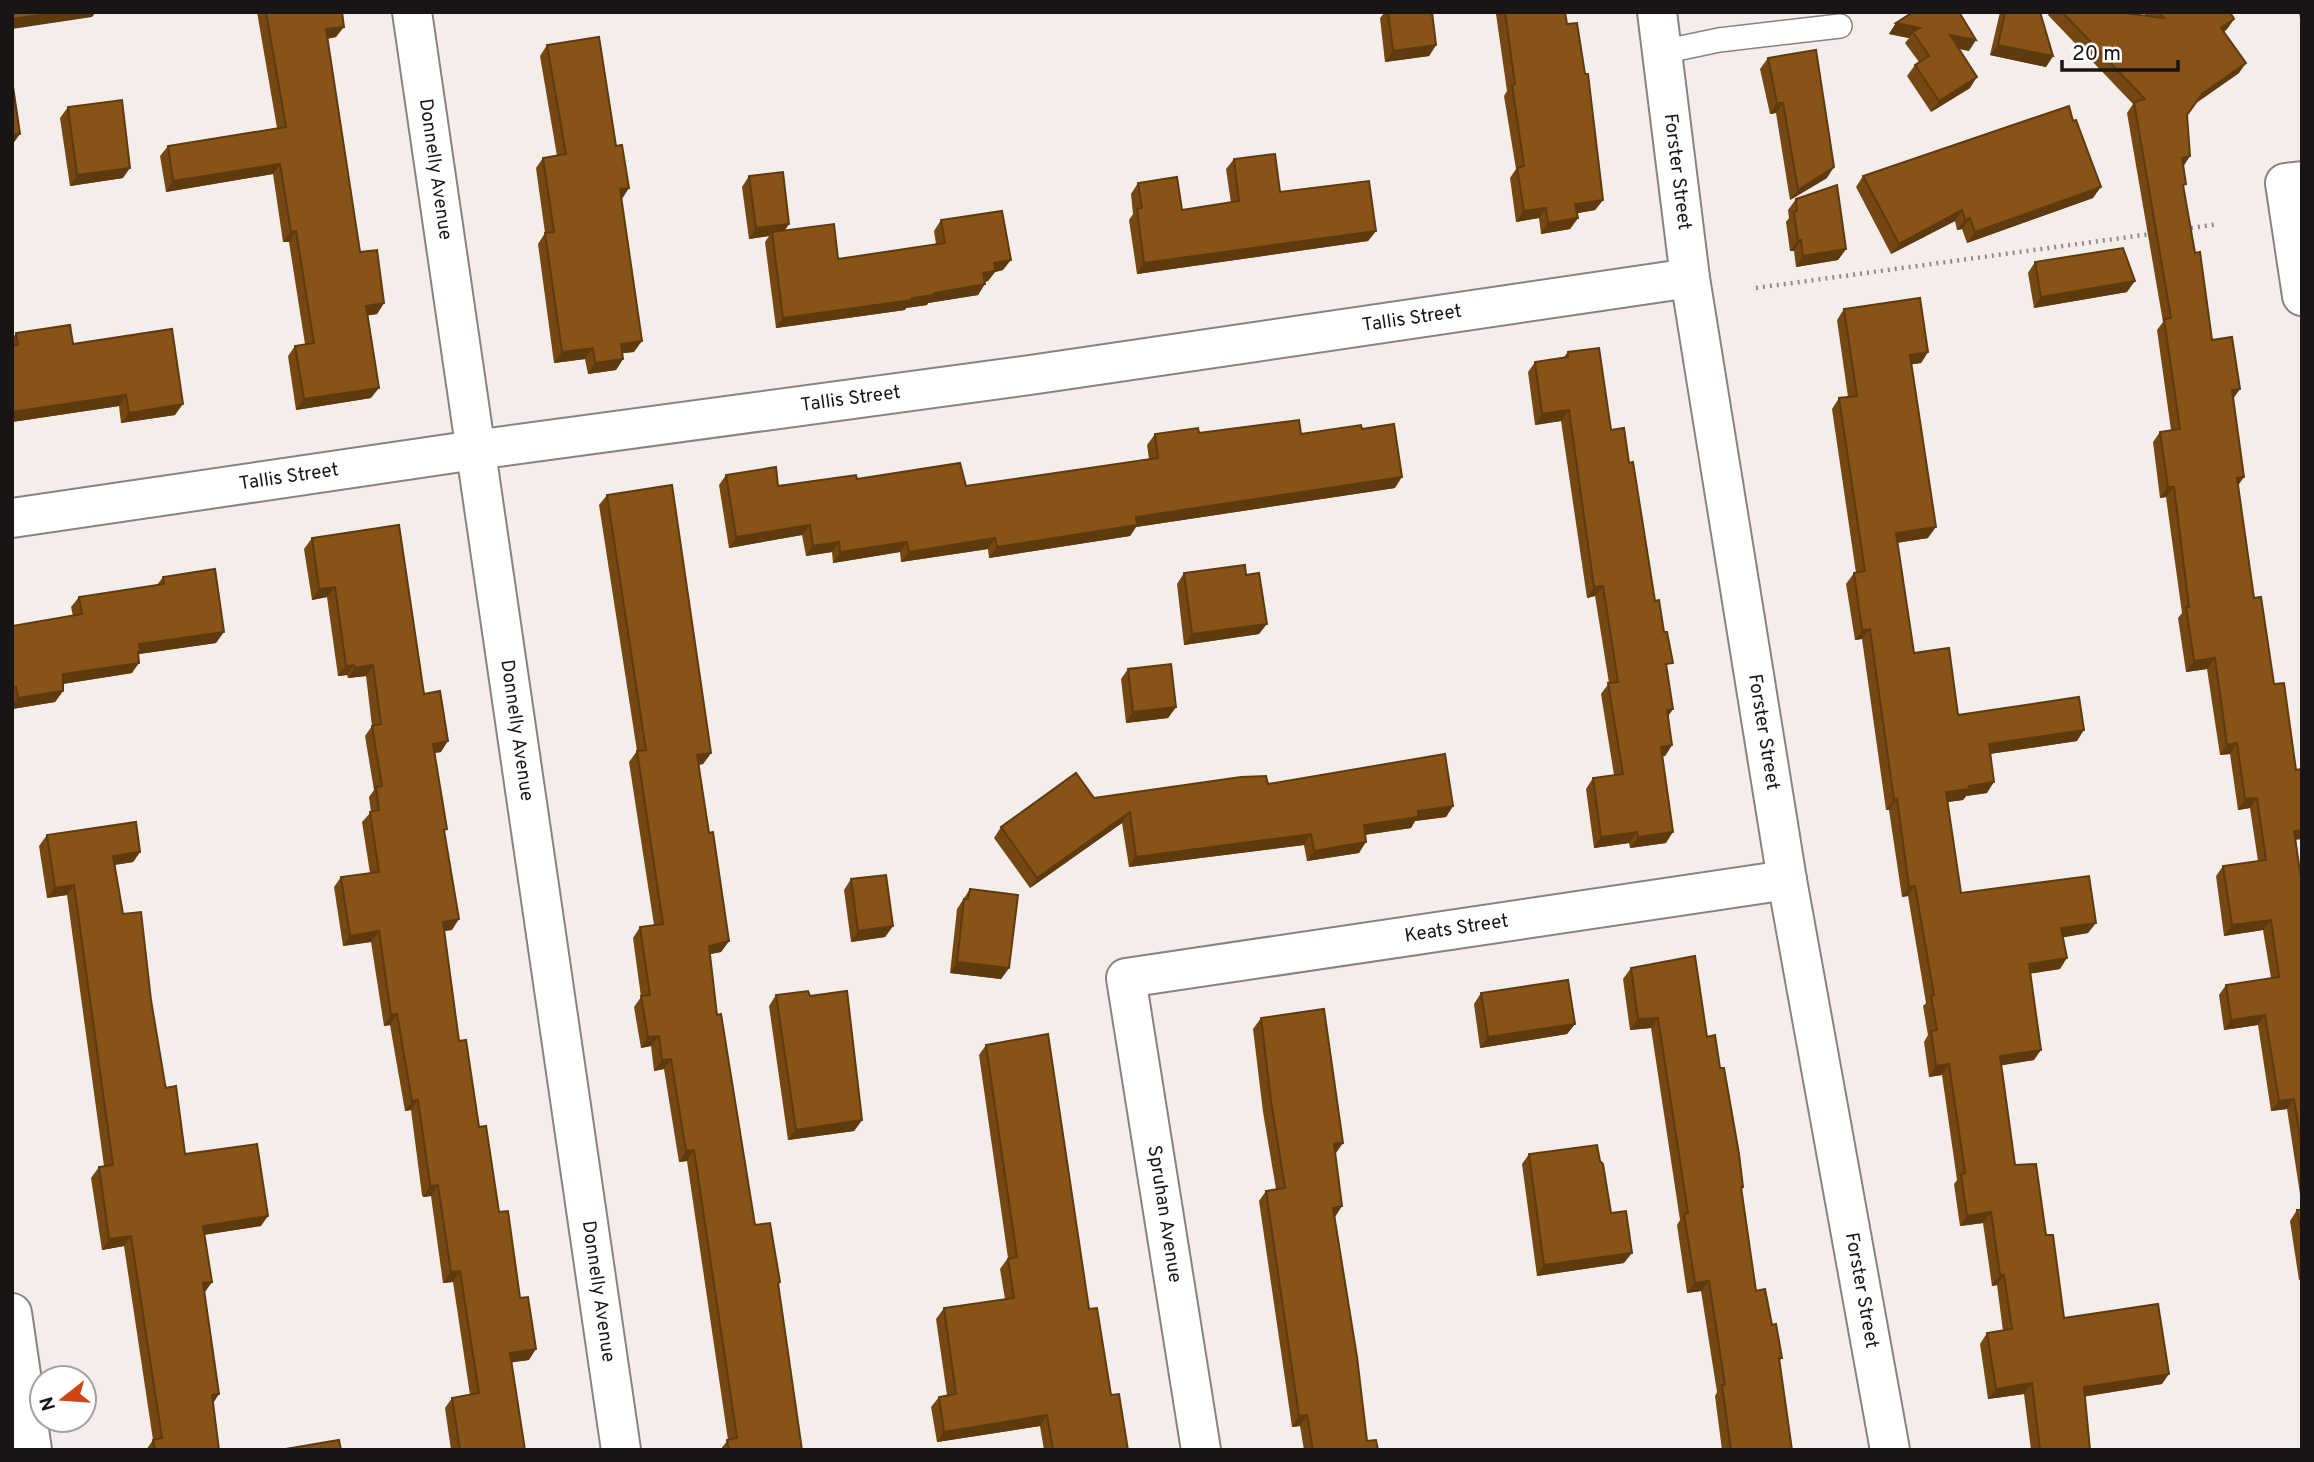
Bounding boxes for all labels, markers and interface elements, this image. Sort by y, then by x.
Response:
scale bar [2062,28,2178,72]
text: 20 m [2072,41,2121,68]
street label: Donnelly Avenue [413,97,457,242]
street label: Forster Street [1658,112,1696,231]
street label: Tallis Street [1360,300,1463,338]
street label: Tallis Street [799,381,902,418]
street label: Tallis Street [238,458,340,496]
street label: Donnelly Avenue [494,658,539,803]
street label: Forster Street [1742,672,1784,792]
street label: Keats Street [1403,909,1510,949]
street label: Spruhan Avenue [1141,1144,1187,1284]
street label: Donnelly Avenue [576,1219,620,1364]
street label: Forster Street [1839,1231,1883,1350]
north arrow [28,1364,98,1434]
text: N [35,1393,62,1413]

